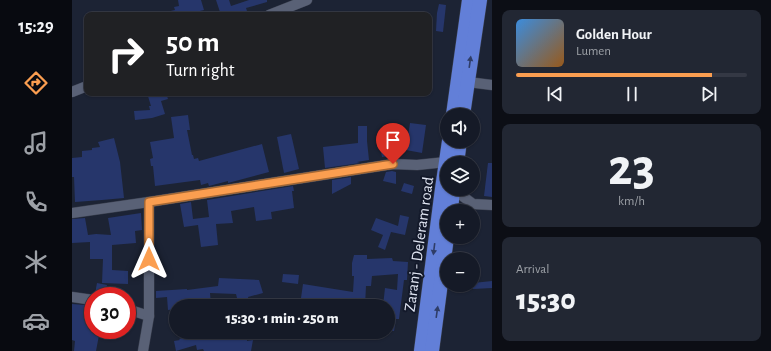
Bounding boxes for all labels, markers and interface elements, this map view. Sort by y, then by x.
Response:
text: 15:29 [18,18,54,36]
text: Golden Hour [576,27,652,42]
icon: right [100,28,152,80]
text: 50 m [166,29,220,57]
text: Lumen [576,45,611,58]
one-way arrow [467,56,473,69]
text: Turn right [166,62,235,80]
icon: directions [22,69,50,97]
icon: previous [544,83,566,105]
icon: pause [621,83,643,105]
icon: next [698,83,720,105]
map controls [440,108,480,292]
button: sound [440,108,480,148]
pin [376,123,410,164]
icon: music [22,129,50,157]
icon: arrive [382,129,404,151]
text: 23 [608,142,655,194]
button: layers [440,156,480,196]
street label: Zaranj - Deleram road [402,176,437,313]
icon: phone [22,188,50,216]
text: km/h [618,195,645,208]
button: + [440,204,480,244]
position arrow [128,238,170,280]
one-way arrow [431,243,438,255]
icon: climate [22,248,50,276]
button: − [440,252,480,292]
text: Arrival [516,263,549,276]
text: 15:30 [516,285,576,315]
speed limit sign: 30 [84,287,136,339]
one-way arrow [434,306,440,318]
icon: car [22,307,50,335]
text: 15:30 · 1 min · 250 m [225,311,339,326]

